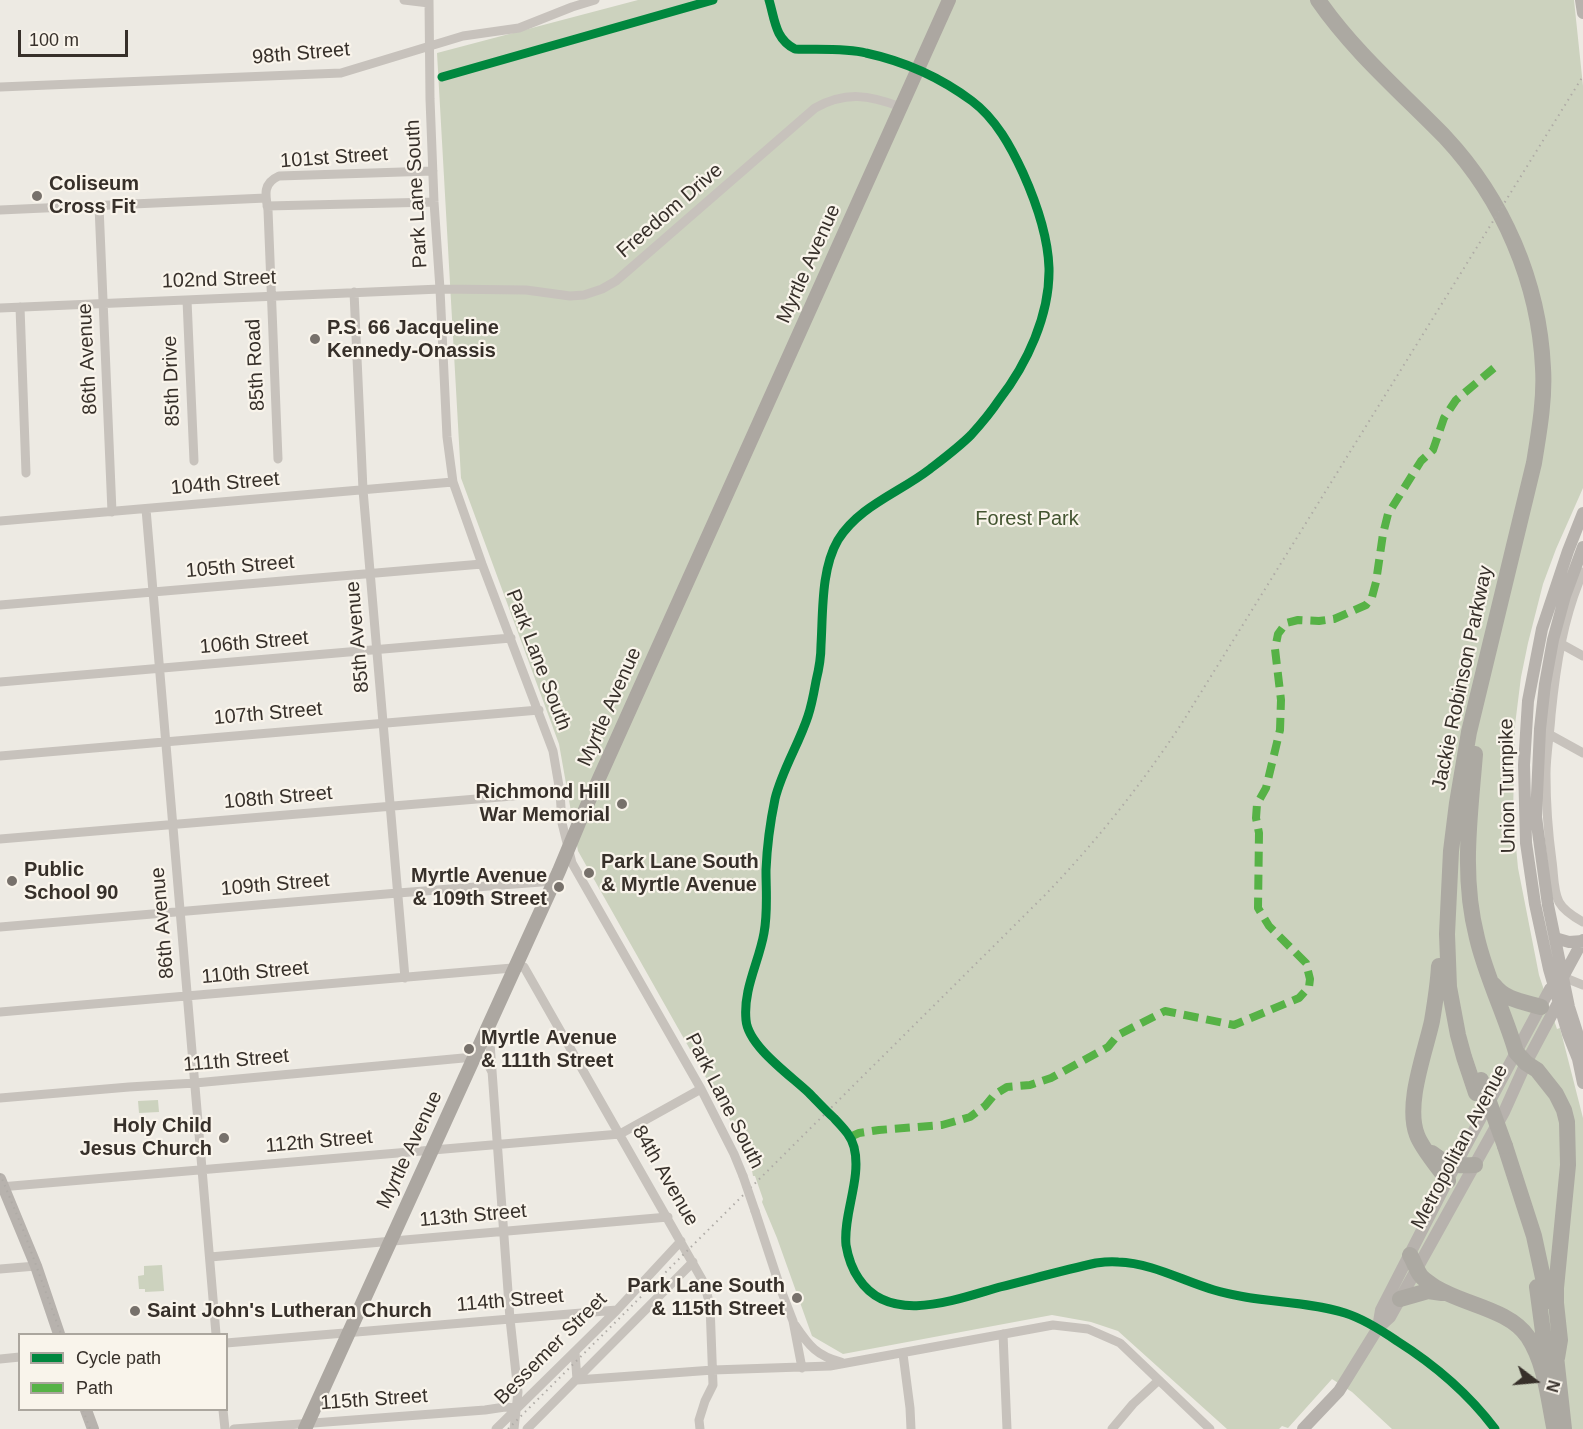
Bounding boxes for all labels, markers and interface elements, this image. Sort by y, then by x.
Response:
scale bar [21,18,130,56]
text: 100 m [29,30,79,50]
street label: 98th Street [251,38,351,70]
street label: Park Lane South [401,119,433,269]
street label: 101st Street [279,142,389,174]
street label: Freedom Drive [612,159,728,263]
place label: Coliseum Cross Fit [49,172,139,219]
marker: Coliseum Cross Fit [30,189,44,203]
street label: Myrtle Avenue [772,201,846,327]
street label: 102nd Street [161,266,277,294]
street label: 86th Avenue [73,302,103,416]
place label: P.S. 66 Jacqueline Kennedy-Onassis [327,316,499,363]
street label: 85th Road [242,318,270,412]
marker: P.S. 66 Jacqueline Kennedy-Onassis [308,332,322,346]
street label: 85th Drive [158,335,186,427]
street label: 104th Street [170,467,280,501]
park label: Forest Park [975,507,1079,531]
street label: 105th Street [185,550,295,584]
street label: Jackie Robinson Parkway [1427,564,1499,792]
street label: 85th Avenue [341,580,375,694]
street label: Park Lane South [500,586,576,734]
street label: 106th Street [199,626,309,660]
street label: Myrtle Avenue [573,644,647,770]
street label: 107th Street [213,697,323,731]
street label: Union Turnpike [1495,718,1521,854]
place label: Richmond Hill War Memorial [476,780,610,827]
street label: 108th Street [223,781,333,815]
marker: Richmond Hill War Memorial [615,797,629,811]
place label: Park Lane South & Myrtle Avenue [601,850,759,897]
place label: Public School 90 [24,858,118,905]
place label: Myrtle Avenue & 109th Street [411,864,547,911]
street label: 86th Avenue [146,866,180,980]
marker: Park Lane South & Myrtle Avenue [582,866,596,880]
street label: 109th Street [220,868,330,902]
marker: Public School 90 [5,874,19,888]
marker: Myrtle Avenue & 109th Street [552,880,566,894]
street label: 110th Street [200,956,310,990]
place label: Myrtle Avenue & 111th Street [481,1026,617,1073]
street label: Park Lane South [679,1029,769,1173]
marker: Myrtle Avenue & 111th Street [462,1042,476,1056]
street label: 111th Street [182,1044,290,1078]
street label: Metropolitan Avenue [1406,1061,1514,1233]
street label: Myrtle Avenue [372,1087,448,1213]
place label: Holy Child Jesus Church [80,1114,212,1161]
street label: 84th Avenue [627,1122,703,1230]
street label: 112th Street [264,1125,374,1159]
marker: Holy Child Jesus Church [217,1131,231,1145]
street label: 113th Street [418,1199,528,1233]
place label: Park Lane South & 115th Street [627,1274,785,1321]
street label: 114th Street [455,1284,565,1318]
street label: Bessemer Street [490,1288,612,1410]
marker: Park Lane South & 115th Street [790,1291,804,1305]
place label: Saint John's Lutheran Church [147,1299,432,1323]
marker: Saint John's Lutheran Church [128,1304,142,1318]
legend [18,1333,228,1411]
text: Cycle path [76,1348,161,1368]
north arrow [1505,1351,1565,1411]
text: Path [76,1378,113,1398]
text: N [1543,1378,1563,1394]
street label: 115th Street [320,1384,428,1416]

